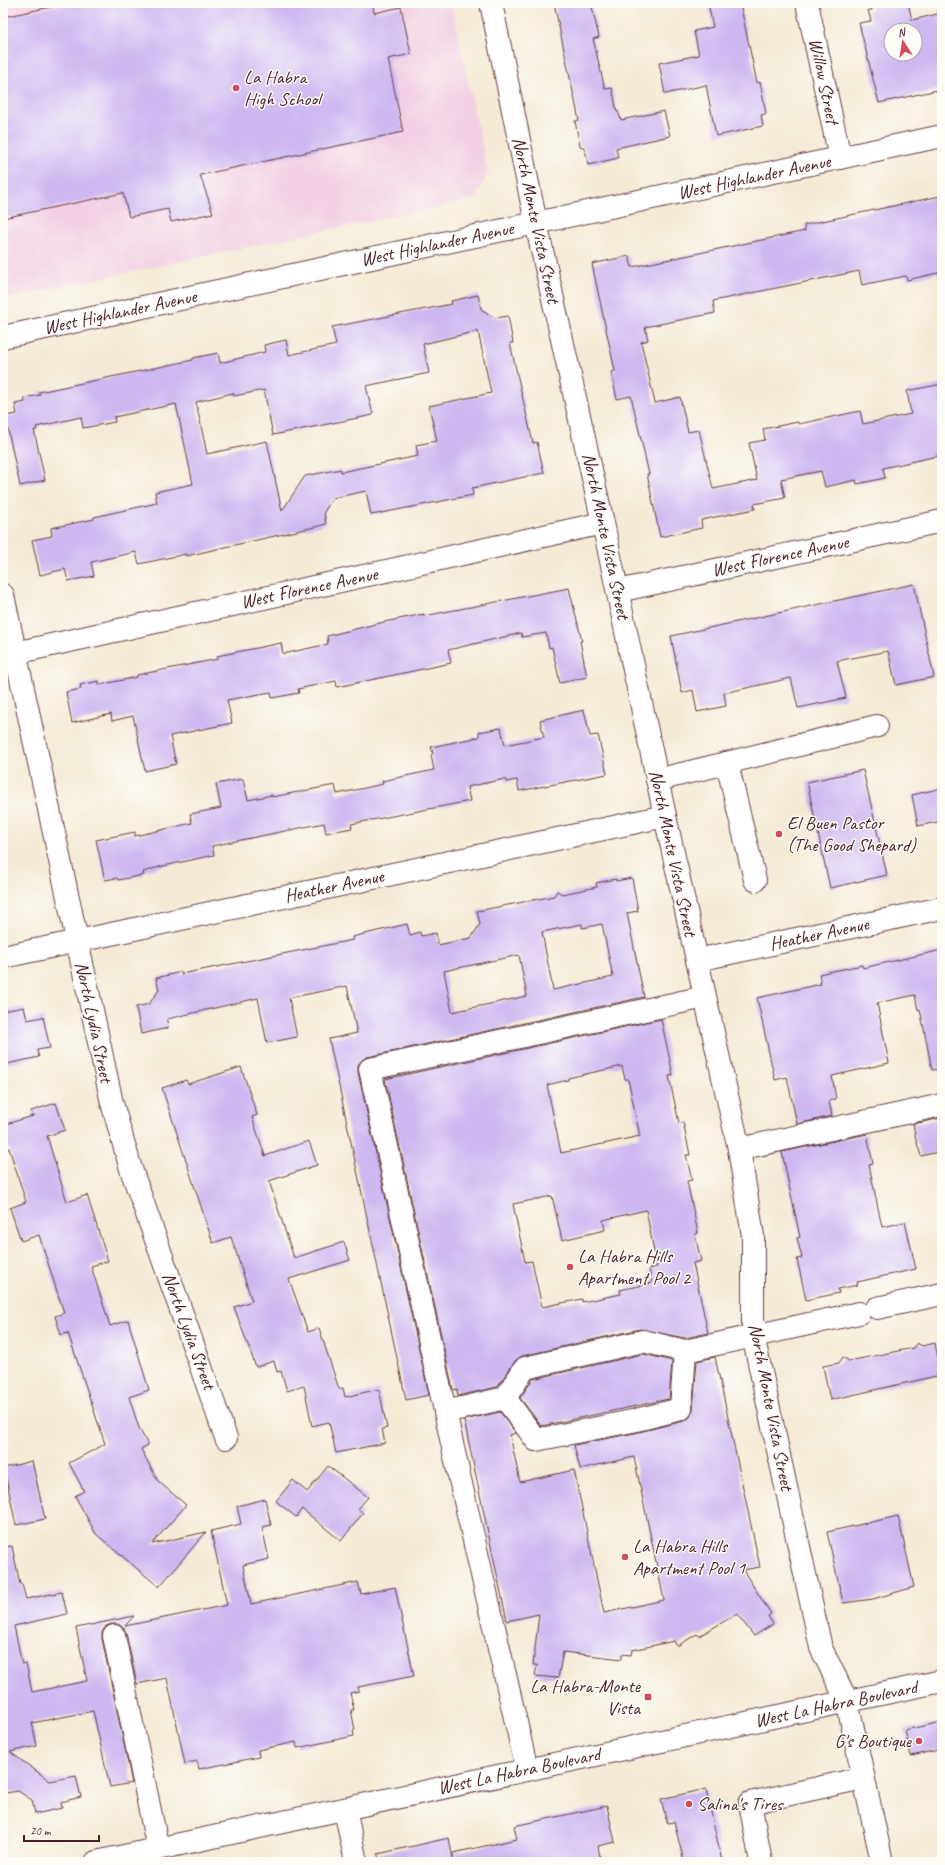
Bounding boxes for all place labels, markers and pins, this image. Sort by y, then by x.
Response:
place label: La Habra High School [244,65,324,111]
marker: La Habra High School [231,83,241,93]
place label: El Buen Pastor (The Good Shepard) [787,811,917,857]
marker: El Buen Pastor (The Good Shepard) [774,829,784,839]
place label: La Habra Hills Apartment Pool 2 [578,1244,692,1290]
marker: La Habra Hills Apartment Pool 2 [565,1262,575,1272]
place label: La Habra Hills Apartment Pool 1 [633,1534,747,1580]
marker: La Habra Hills Apartment Pool 1 [620,1552,630,1562]
place label: La Habra-Monte Vista [530,1674,642,1720]
marker: La Habra-Monte Vista [643,1692,653,1702]
place label: G's Boutique [835,1729,913,1753]
marker: G's Boutique [914,1736,924,1746]
place label: Salina's Tires [697,1792,784,1816]
marker: Salina's Tires [684,1799,694,1809]

